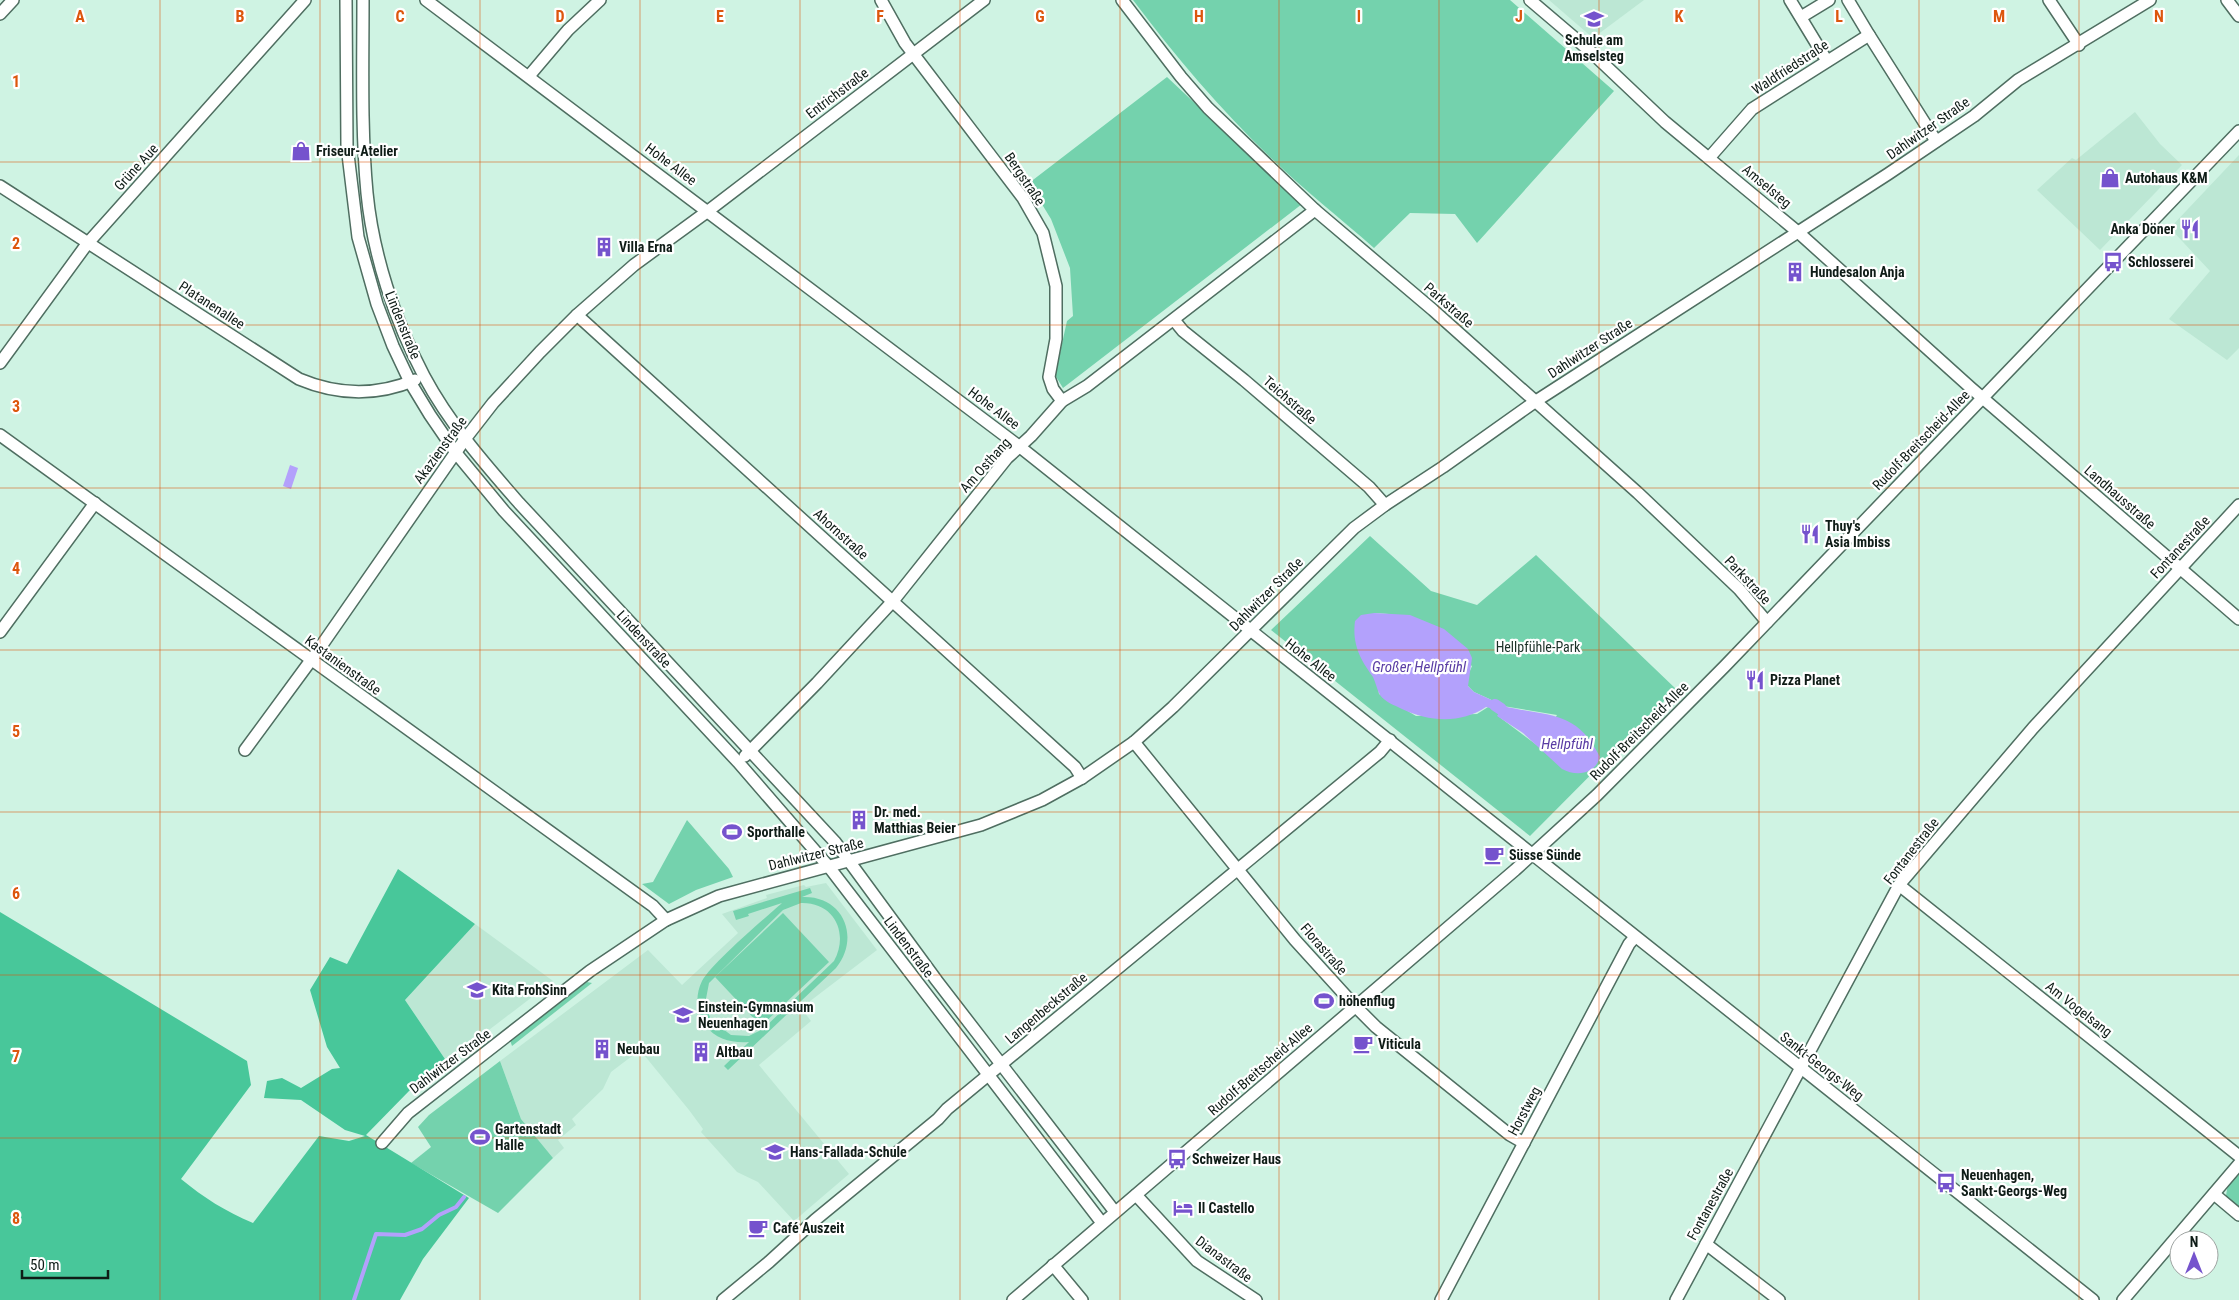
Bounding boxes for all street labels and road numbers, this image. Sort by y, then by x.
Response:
street label: Waldfriedstraße [1749,36,1832,98]
street label: Entrichstraße [803,64,872,122]
street label: Dahlwitzer Straße [1884,93,1973,162]
street label: Grüne Aue [111,140,161,194]
street label: Hohe Allee [642,140,700,189]
street label: Bergstraße [1001,150,1049,209]
street label: Amselsteg [1739,161,1795,211]
street label: Platanenallee [176,278,248,332]
street label: Parkstraße [1421,279,1477,331]
street label: Lindenstraße [382,289,424,362]
street label: Dahlwitzer Straße [1545,315,1635,381]
street label: Teichstraße [1260,373,1320,428]
street label: Hohe Allee [965,384,1023,433]
street label: Rudolf-Breitscheid-Allee [1869,387,1973,493]
street label: Akazienstraße [410,413,470,487]
street label: Am Osthang [956,434,1014,496]
street label: Landhausstraße [2081,462,2159,532]
street label: Ahornstraße [810,505,872,563]
street label: Fontanestraße [2147,512,2213,582]
street label: Parkstraße [1722,553,1775,608]
street label: Dahlwitzer Straße [1226,554,1306,634]
street label: Lindenstraße [614,607,675,671]
street label: Kastanienstraße [302,632,384,698]
street label: Hohe Allee [1282,635,1340,685]
street label: Rudolf-Breitscheid-Allee [1587,678,1692,783]
street label: Fontanestraße [1880,814,1942,887]
street label: Dahlwitzer Straße [767,834,865,874]
street label: Lindenstraße [881,913,937,981]
street label: Florastraße [1297,920,1351,978]
street label: Langenbeckstraße [1002,969,1090,1047]
street label: Am Vogelsang [2043,978,2115,1040]
street label: Rudolf-Breitscheid-Allee [1205,1019,1316,1118]
street label: Dahlwitzer Straße [406,1025,494,1097]
street label: Sankt-Georgs-Weg [1777,1028,1867,1104]
street label: Horstweg [1504,1084,1544,1138]
street label: Fontanestraße [1684,1165,1737,1243]
street label: Dianastraße [1193,1233,1256,1286]

